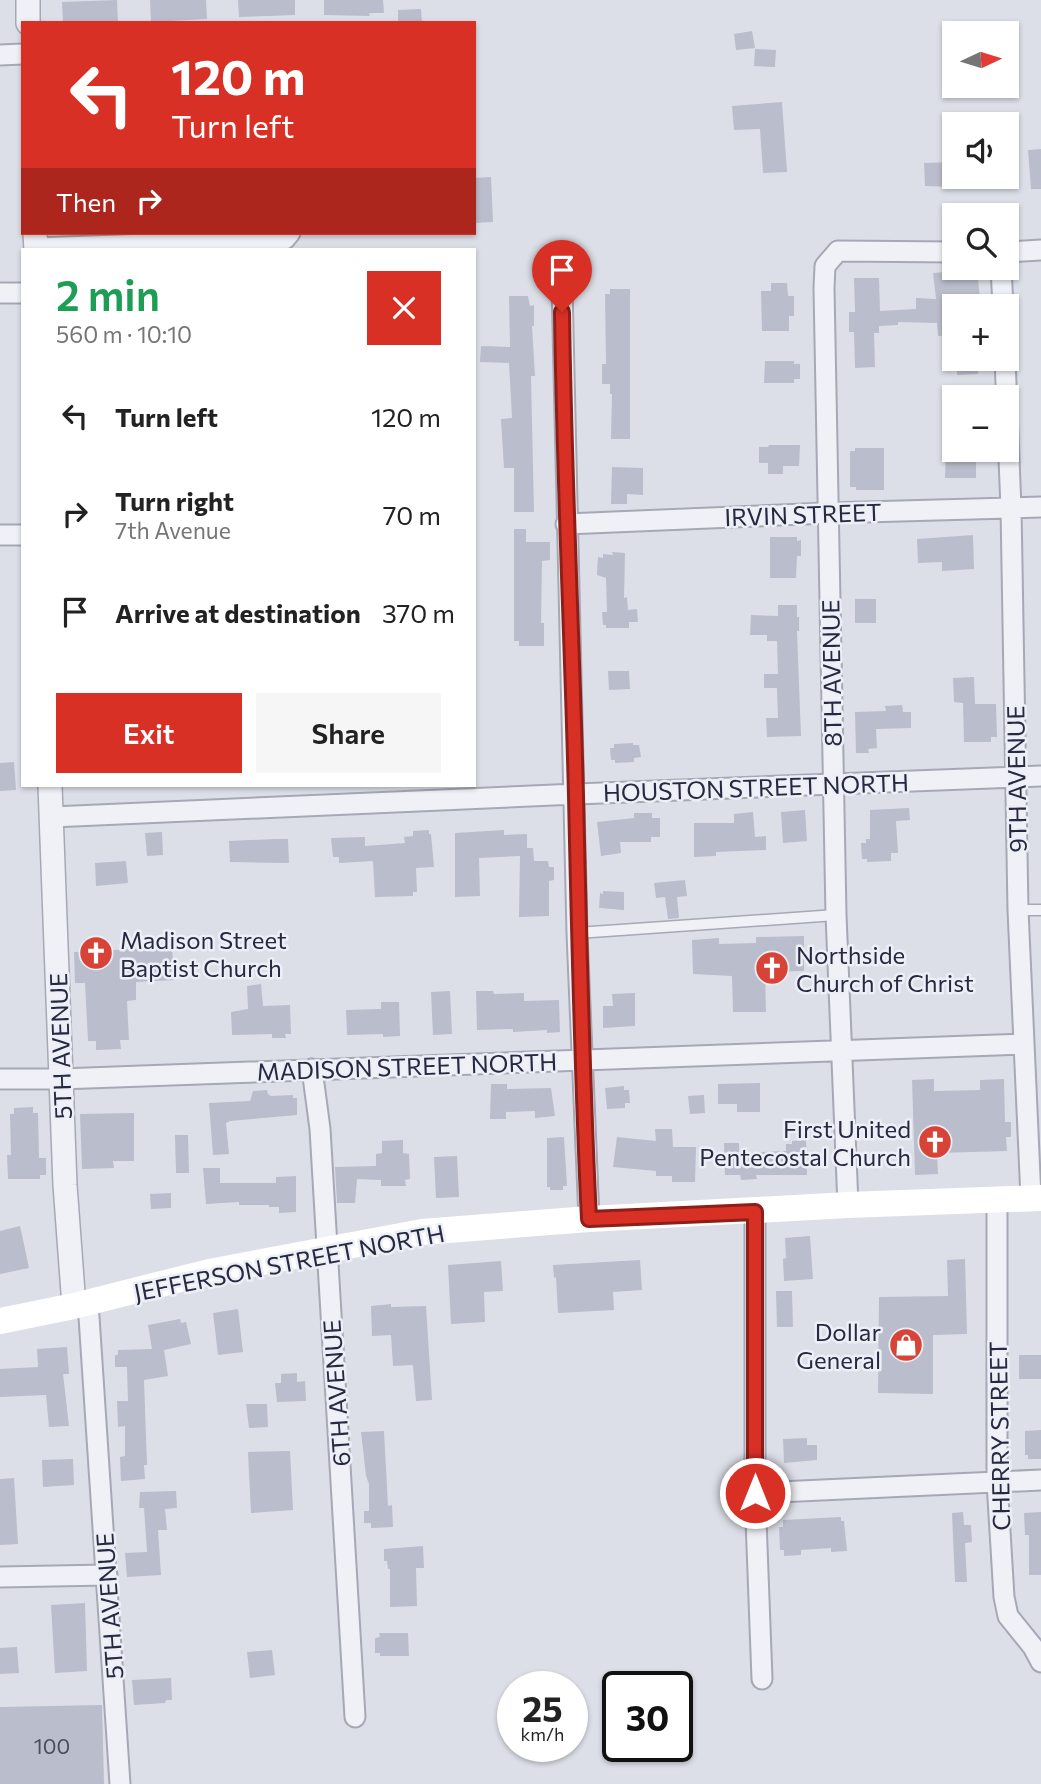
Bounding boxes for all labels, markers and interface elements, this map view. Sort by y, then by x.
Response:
north arrow [942,21,1018,98]
map controls [942,21,1019,462]
text: 120 m [171,45,305,105]
icon: left [56,49,147,140]
text: Turn left [171,105,295,145]
button: sound [942,112,1019,189]
icon: right [130,182,168,220]
text: Then [56,186,116,217]
button: search [942,203,1019,280]
pin [532,240,592,312]
icon: arrive [543,251,581,289]
text: 2 min [56,268,160,320]
button: close [367,271,441,345]
button: + [942,294,1019,371]
text: 560 m · 10:10 [56,320,192,348]
button: − [942,385,1019,462]
icon: left [56,397,94,435]
text: Turn left [115,401,218,432]
text: 120 m [371,401,441,432]
text: Turn right [115,485,234,516]
icon: right [56,495,94,533]
street label: IRVIN STREET [724,497,882,531]
text: 70 m [383,499,441,530]
text: 7th Avenue [115,516,231,544]
icon: arrive [56,593,94,631]
text: Arrive at destination [115,597,361,628]
text: 370 m [382,597,455,628]
street label: 8TH AVENUE [815,599,847,747]
button: Exit [56,693,242,773]
button: Share [256,693,441,773]
street label: 9TH AVENUE [1000,705,1032,853]
street label: HOUSTON STREET NORTH [602,767,910,807]
place label: Madison Street Baptist Church [120,925,287,982]
church icon: Madison Street Baptist Church [77,934,115,972]
place label: Northside Church of Christ [796,940,974,997]
church icon: Northside Church of Christ [753,949,791,987]
street label: 5TH AVENUE [43,972,77,1120]
street label: MADISON STREET NORTH [256,1046,558,1086]
place label: First United Pentecostal Church [699,1114,911,1171]
church icon: First United Pentecostal Church [916,1123,954,1161]
street label: JEFFERSON STREET NORTH [131,1218,447,1306]
place label: Dollar General [796,1317,881,1374]
street label: 6TH AVENUE [316,1319,356,1467]
shop icon: Dollar General [887,1326,925,1364]
street label: CHERRY STREET [983,1341,1015,1531]
position arrow [718,1456,792,1530]
street label: 5TH AVENUE [89,1532,129,1680]
speed limit sign: 30 [602,1671,693,1762]
text: 25 [522,1686,563,1729]
text: km/h [521,1723,564,1745]
house number: 100 [34,1733,70,1758]

